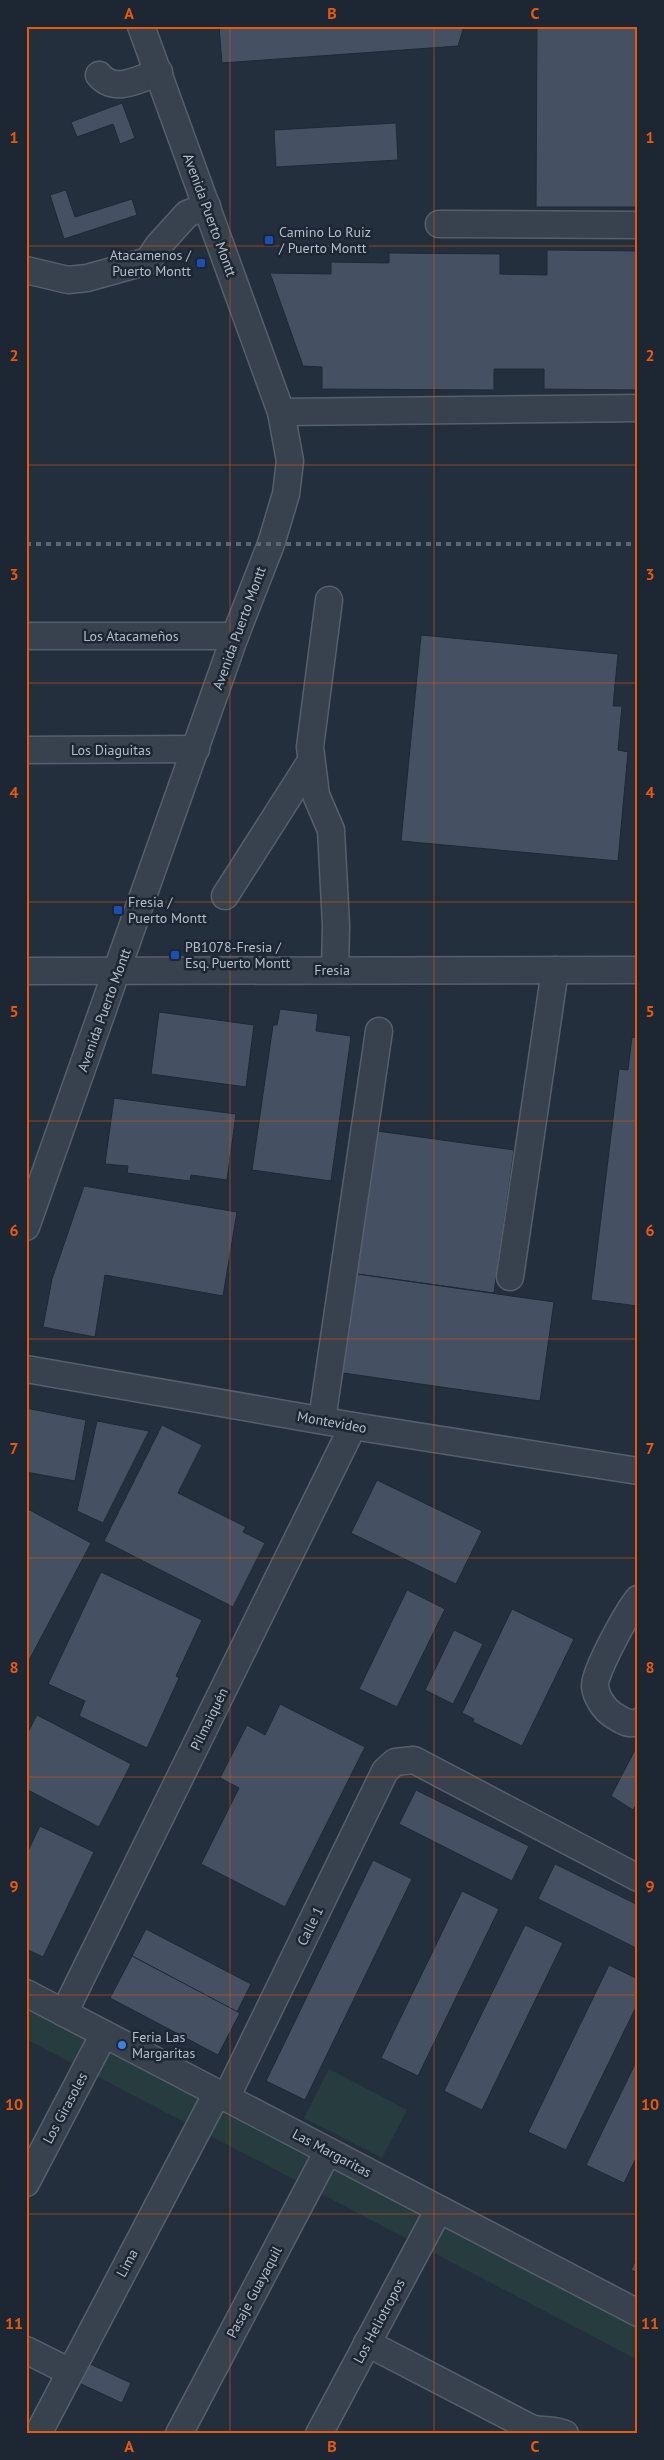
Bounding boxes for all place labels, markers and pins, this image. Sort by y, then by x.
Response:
place label: Camino Lo Ruiz / Puerto Montt [278,223,371,257]
marker: Camino Lo Ruiz / Puerto Montt [263,234,275,246]
place label: Atacamenos / Puerto Montt [110,246,192,280]
marker: Atacamenos / Puerto Montt [195,257,207,269]
place label: Fresia / Puerto Montt [128,893,207,927]
marker: Fresia / Puerto Montt [112,904,124,916]
place label: PB1078-Fresia / Esq. Puerto Montt [185,938,291,972]
marker: PB1078-Fresia / Esq. Puerto Montt [169,949,181,961]
place label: Feria Las Margaritas [132,2028,195,2062]
marker: Feria Las Margaritas [116,2039,128,2051]

